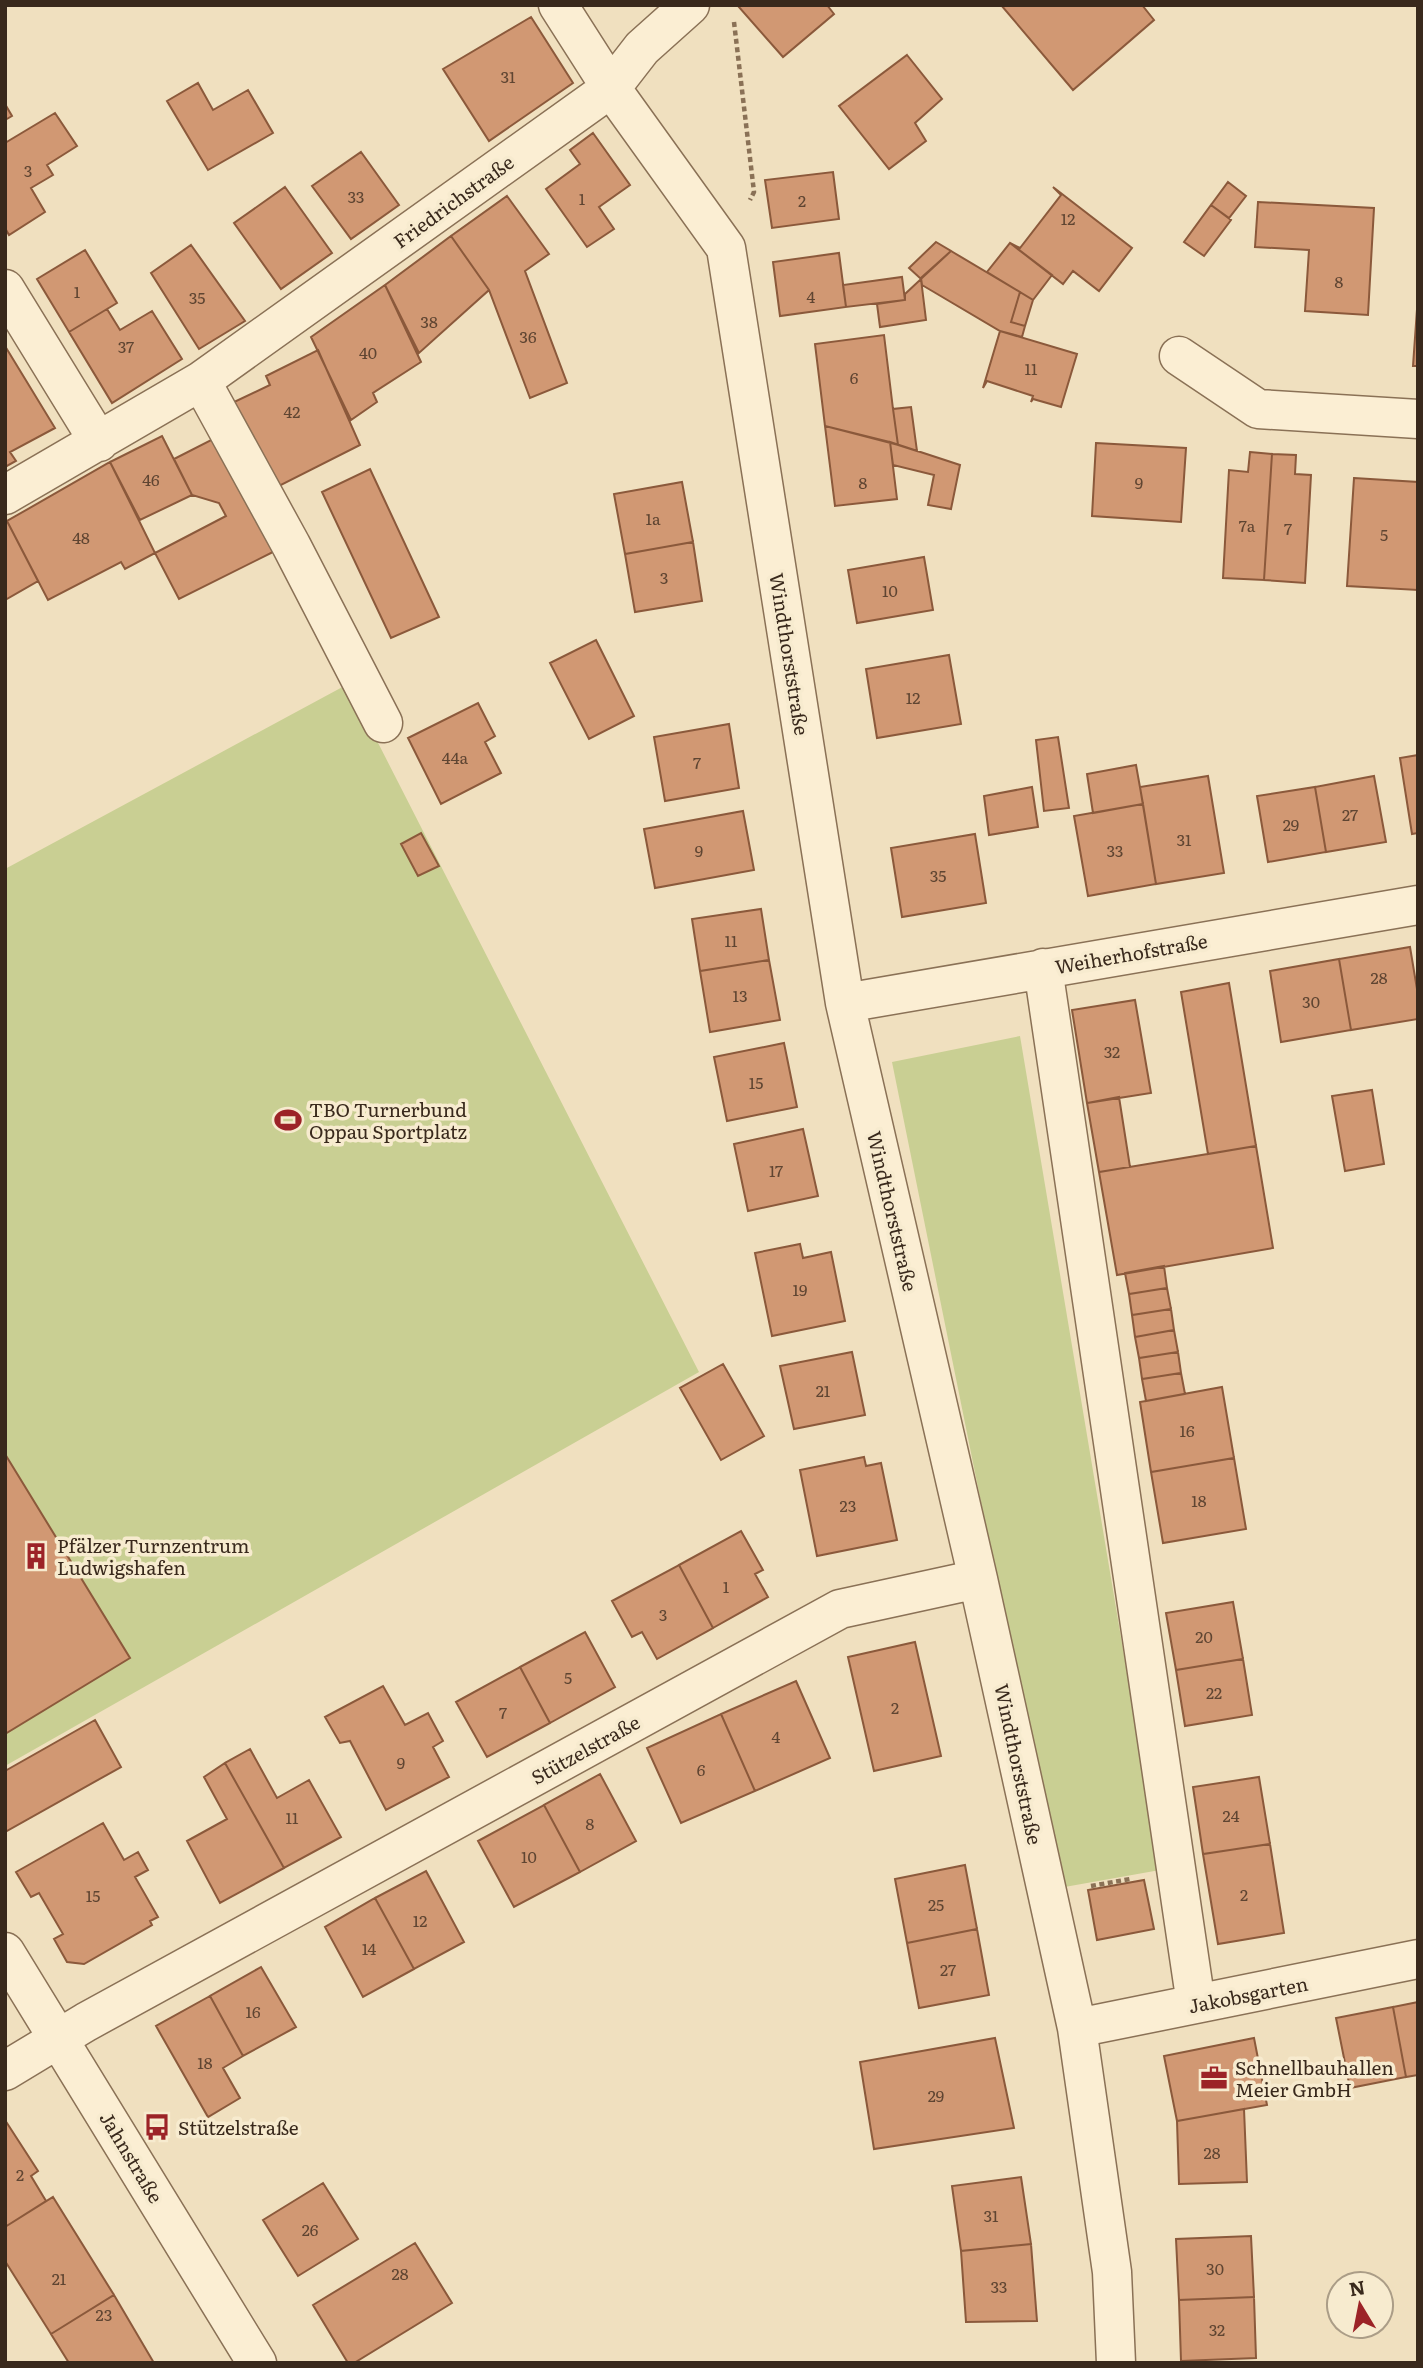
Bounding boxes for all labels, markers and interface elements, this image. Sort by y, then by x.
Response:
house number: 31 [500,64,516,88]
street label: Friedrichstraße [387,148,519,254]
house number: 3 [24,158,32,182]
house number: 33 [348,184,364,208]
house number: 1 [579,186,586,210]
house number: 2 [798,188,806,212]
house number: 12 [1061,206,1075,230]
house number: 8 [1335,269,1344,293]
house number: 1 [74,279,81,303]
house number: 4 [807,284,816,308]
house number: 35 [189,285,205,309]
house number: 38 [420,309,438,333]
house number: 36 [519,324,537,348]
house number: 37 [118,334,134,358]
house number: 40 [359,340,377,364]
house number: 11 [1024,356,1038,380]
house number: 6 [850,365,859,389]
house number: 42 [284,399,300,423]
house number: 46 [142,467,160,491]
house number: 8 [859,470,868,494]
house number: 9 [1135,470,1143,494]
house number: 1a [645,506,661,530]
house number: 7a [1239,513,1256,537]
house number: 7 [1284,516,1292,540]
house number: 5 [1380,522,1388,546]
house number: 48 [72,525,90,549]
house number: 3 [660,565,668,589]
street label: Windthorststraße [763,571,817,737]
house number: 10 [882,578,898,602]
house number: 12 [906,685,920,709]
house number: 44a [442,745,468,769]
house number: 7 [693,750,701,774]
house number: 27 [1342,802,1358,826]
house number: 29 [1283,812,1299,836]
house number: 31 [1176,827,1192,851]
house number: 9 [695,838,703,862]
house number: 33 [1107,838,1123,862]
house number: 35 [930,863,946,887]
street label: Weiherhofstraße [1053,926,1210,980]
house number: 11 [724,928,738,952]
house number: 28 [1371,965,1388,989]
house number: 13 [732,983,748,1007]
house number: 30 [1302,989,1320,1013]
house number: 32 [1104,1039,1120,1063]
house number: 15 [749,1070,763,1094]
place label: TBO Turnerbund Oppau Sportplatz [309,1095,467,1145]
sports icon: TBO Turnerbund Oppau Sportplatz [273,1105,303,1135]
street label: Windthorststraße [861,1128,925,1294]
house number: 17 [769,1158,783,1182]
house number: 19 [793,1277,807,1301]
house number: 21 [816,1378,831,1402]
house number: 16 [1179,1418,1195,1442]
house number: 18 [1191,1488,1207,1512]
house number: 23 [840,1493,856,1517]
place label: Pfälzer Turnzentrum Ludwigshafen [57,1531,249,1581]
building icon: Pfälzer Turnzentrum Ludwigshafen [21,1541,51,1571]
house number: 1 [723,1574,730,1598]
house number: 3 [659,1602,667,1626]
house number: 20 [1195,1624,1213,1648]
house number: 5 [564,1665,572,1689]
house number: 22 [1206,1680,1222,1704]
street label: Windthorststraße [988,1681,1050,1847]
house number: 2 [891,1695,899,1719]
house number: 7 [499,1700,507,1724]
street label: Stützelstraße [525,1707,645,1790]
house number: 4 [772,1724,781,1748]
house number: 9 [397,1750,405,1774]
house number: 6 [697,1757,706,1781]
house number: 24 [1223,1803,1240,1827]
house number: 11 [285,1805,299,1829]
house number: 8 [586,1811,595,1835]
house number: 10 [521,1844,537,1868]
house number: 2 [1240,1882,1248,1906]
house number: 15 [86,1883,100,1907]
house number: 25 [928,1892,944,1916]
house number: 12 [413,1908,427,1932]
house number: 14 [362,1936,377,1960]
house number: 27 [940,1957,956,1981]
street label: Jakobsgarten [1186,1969,1310,2019]
house number: 16 [245,1999,261,2023]
house number: 18 [197,2050,213,2074]
place label: Schnellbauhallen Meier GmbH [1235,2053,1394,2103]
office icon: Schnellbauhallen Meier GmbH [1199,2063,1229,2093]
house number: 29 [928,2083,944,2107]
street label: Jahnstraße [94,2106,170,2208]
bus stop icon: Stützelstraße [142,2112,172,2142]
place label: Stützelstraße [178,2113,299,2141]
house number: 28 [1204,2140,1221,2164]
house number: 2 [16,2162,24,2186]
house number: 31 [983,2203,999,2227]
house number: 26 [302,2217,319,2241]
house number: 30 [1206,2256,1224,2280]
house number: 28 [392,2261,409,2285]
house number: 21 [52,2266,67,2290]
north arrow [1325,2270,1395,2340]
text: N [1347,2272,1367,2302]
house number: 33 [991,2274,1007,2298]
house number: 23 [96,2302,112,2326]
house number: 32 [1209,2317,1225,2341]

